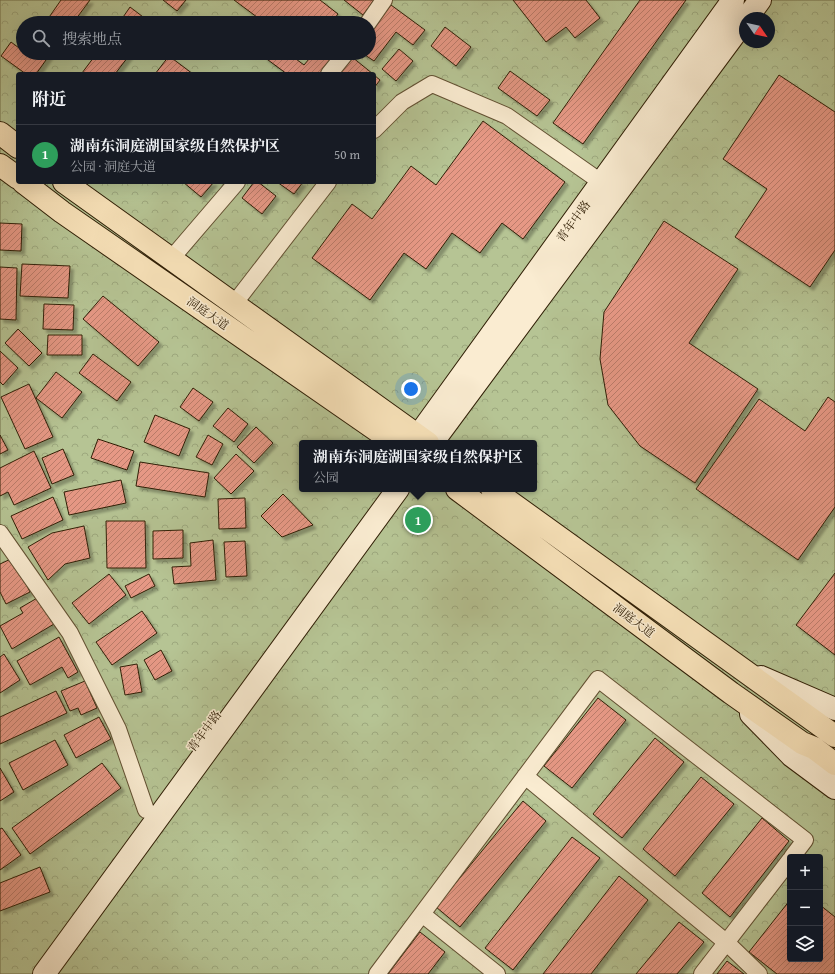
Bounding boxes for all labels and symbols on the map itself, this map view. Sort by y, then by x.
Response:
north arrow [739,12,775,48]
street label: 青年中路 [552,197,594,245]
street label: 洞庭大道 [183,292,233,334]
your location [401,379,421,399]
pin: 1 [405,505,431,535]
street label: 洞庭大道 [610,599,658,641]
street label: 青年中路 [183,707,225,755]

